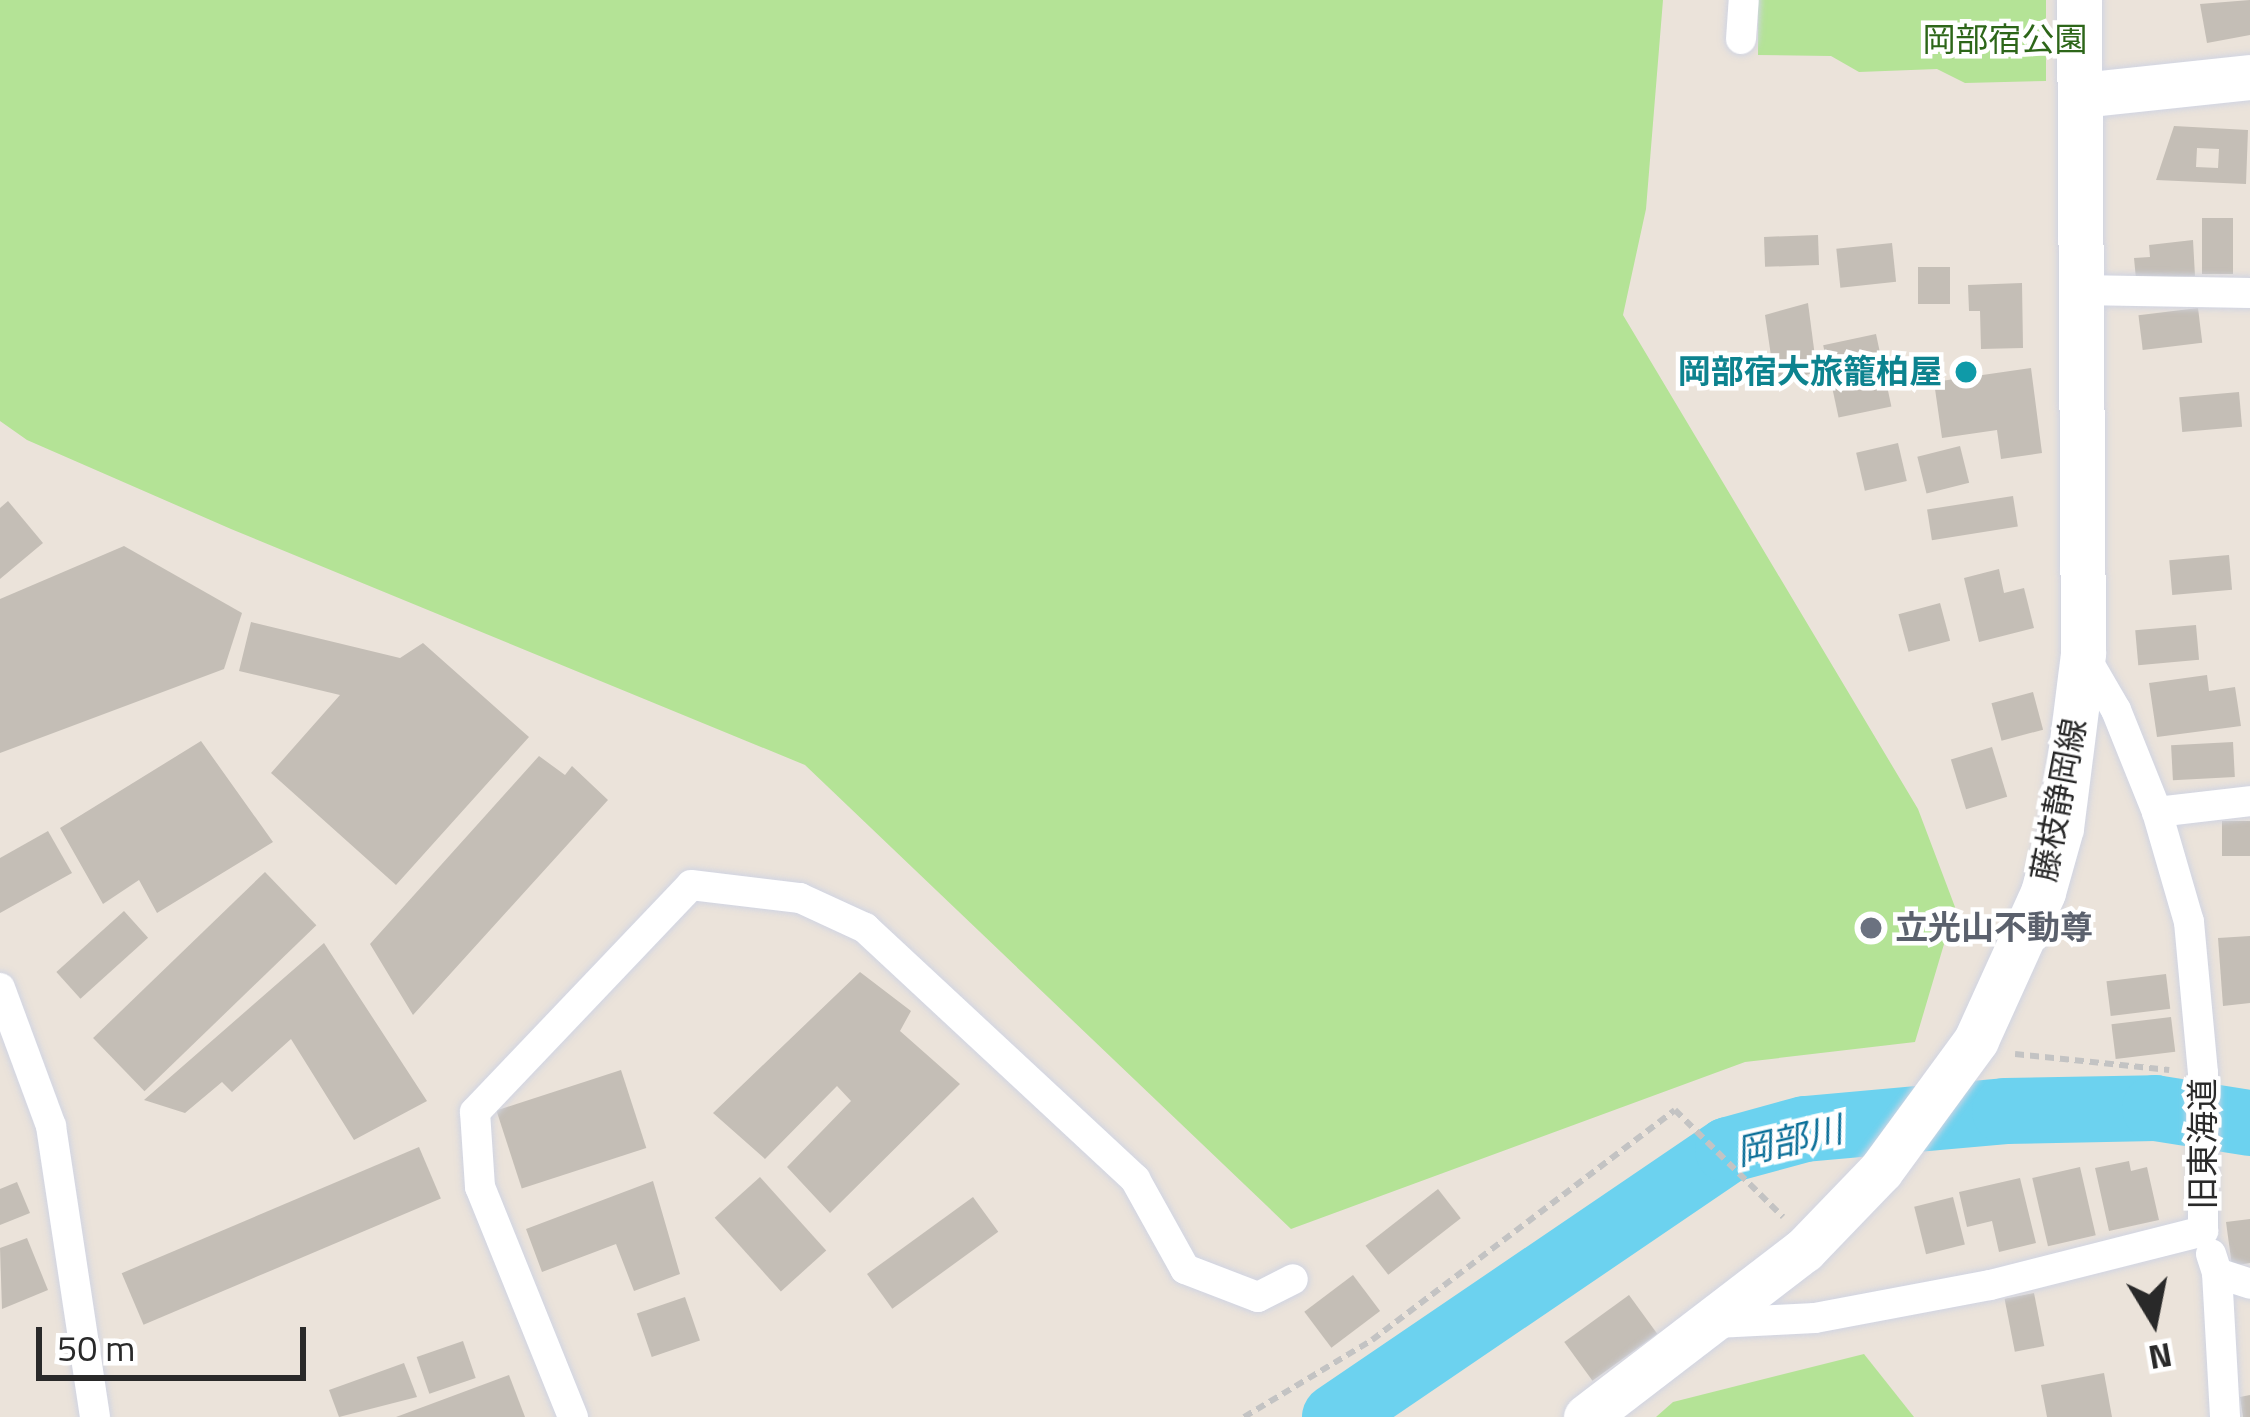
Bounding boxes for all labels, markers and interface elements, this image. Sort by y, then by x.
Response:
park label: 岡部宿公園 [1923,20,2087,60]
place label: 岡部宿大旅籠柏屋 [1678,352,1942,392]
marker: 岡部宿大旅籠柏屋 [1953,359,1979,385]
street label: 藤枝静岡線 [2024,715,2094,885]
place label: 立光山不動尊 [1895,908,2093,948]
marker: 立光山不動尊 [1858,915,1884,941]
street label: 旧東海道 [2183,1078,2223,1210]
water label: 岡部川 [1732,1107,1846,1173]
north arrow [2094,1261,2214,1381]
scale bar [42,1303,312,1377]
text: 50 m [57,1320,135,1375]
text: N [2145,1330,2176,1383]

